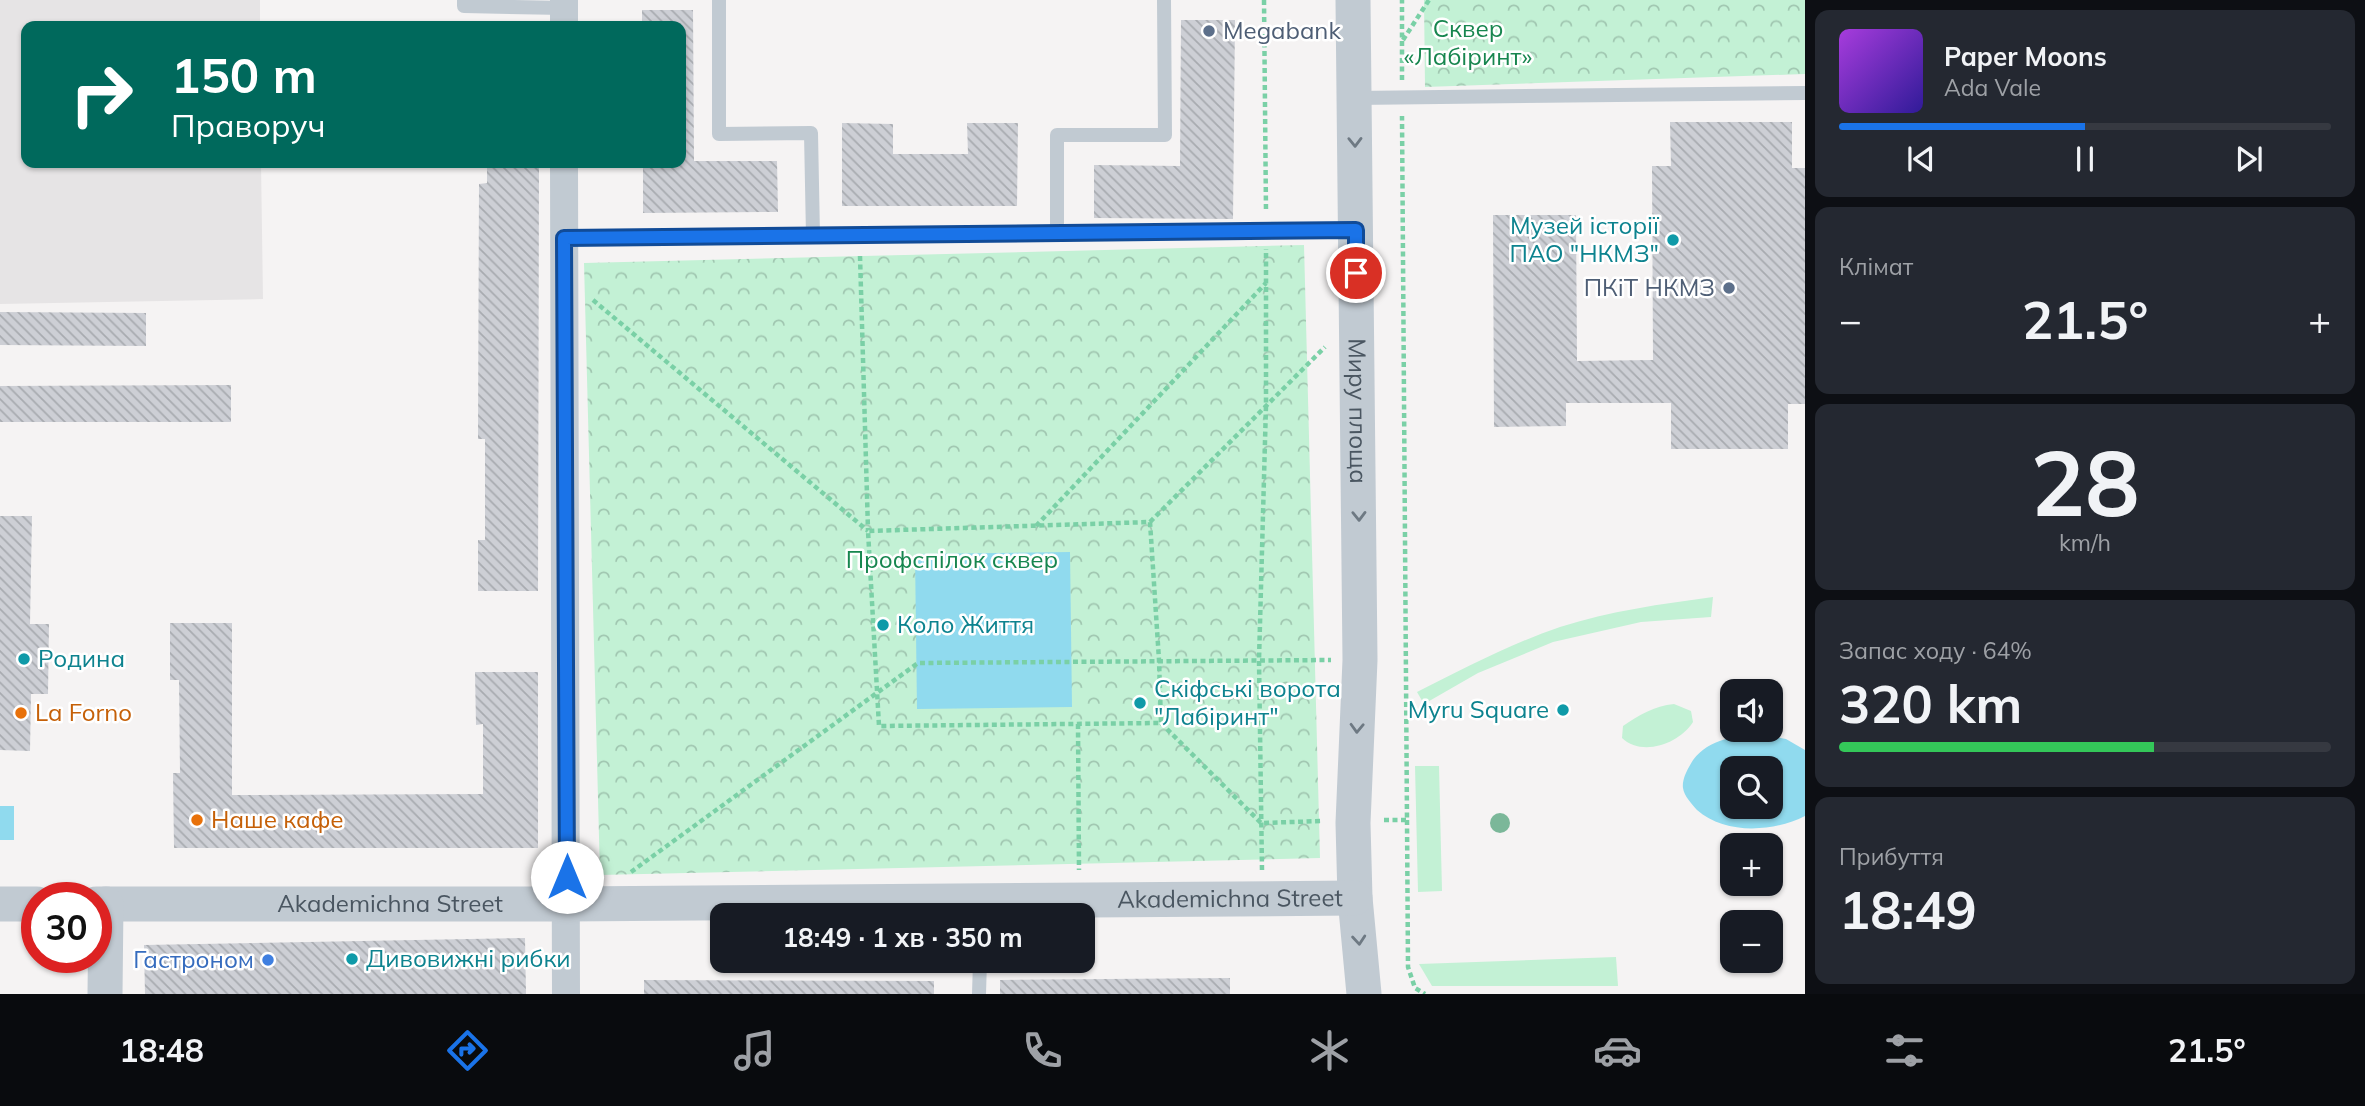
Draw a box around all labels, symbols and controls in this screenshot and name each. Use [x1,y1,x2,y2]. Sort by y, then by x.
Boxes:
park label: Сквер «Лабіринт» [1404,13,1533,71]
place label: Megabank [1223,15,1341,45]
marker: Megabank [1201,23,1217,39]
text: Paper Moons [1944,40,2107,73]
text: 150 m [171,44,317,105]
icon: right [56,49,147,140]
text: Ada Vale [1944,73,2041,102]
text: Праворуч [171,105,326,145]
one-way arrow [1347,137,1363,147]
icon: previous [1902,140,1940,178]
icon: pause [2066,140,2104,178]
icon: next [2230,140,2268,178]
place label: Музей історії ПАО "НКМЗ" [1510,210,1660,268]
marker: Музей історії ПАО "НКМЗ" [1665,232,1681,248]
pin [1326,243,1386,303]
text: Клімат [1839,252,1913,281]
icon: arrive [1337,254,1375,292]
place label: ПКіТ НКМЗ [1584,272,1715,302]
marker: ПКіТ НКМЗ [1721,280,1737,296]
text: 21.5° [2022,287,2148,352]
text: − [1839,296,1862,344]
text: + [2308,296,2331,344]
street label: Миру площа [1343,338,1374,484]
text: 28 [2030,425,2140,539]
one-way arrow [1351,511,1366,522]
text: km/h [2059,528,2111,557]
park label: Профспілок сквер [846,544,1058,574]
place label: Коло Життя [897,609,1034,639]
marker: Коло Життя [875,617,891,633]
text: Запас ходу · 64% [1839,636,2032,665]
place label: Родина [38,643,125,673]
marker: Родина [16,651,32,667]
text: 320 km [1839,671,2022,736]
place label: Скіфські ворота "Лабіринт" [1154,673,1341,731]
map controls [1720,679,1783,973]
button: sound [1720,679,1783,742]
place label: Myru Square [1408,694,1549,724]
marker: Скіфські ворота "Лабіринт" [1132,695,1148,711]
place label: La Forno [35,697,132,727]
marker: Myru Square [1555,702,1571,718]
marker: La Forno [13,705,29,721]
one-way arrow [1350,723,1365,734]
button: search [1720,756,1783,819]
place label: Наше кафе [211,804,344,834]
marker: Наше кафе [189,812,205,828]
button: + [1720,833,1783,896]
position arrow [530,840,604,914]
text: Прибуття [1839,842,1944,871]
text: 18:49 [1839,877,1977,942]
speed limit sign: 30 [21,882,112,973]
street label: Akademichna Street [1117,882,1343,914]
street label: Akademichna Street [277,888,503,918]
button: − [1720,910,1783,973]
text: 18:49 · 1 хв · 350 m [782,921,1023,954]
one-way arrow [1351,935,1366,946]
place label: Дивовижні рибки [366,943,571,973]
place label: Гастроном [133,944,254,974]
marker: Дивовижні рибки [344,951,360,967]
marker: Гастроном [260,952,276,968]
icon: directions [443,1026,492,1075]
icon: music [730,1026,779,1075]
icon: phone [1018,1026,1067,1075]
icon: climate [1305,1026,1354,1075]
icon: car [1593,1026,1642,1075]
icon: filters [1880,1026,1929,1075]
text: 18:48 [119,1030,204,1070]
text: 21.5° [2168,1030,2246,1070]

